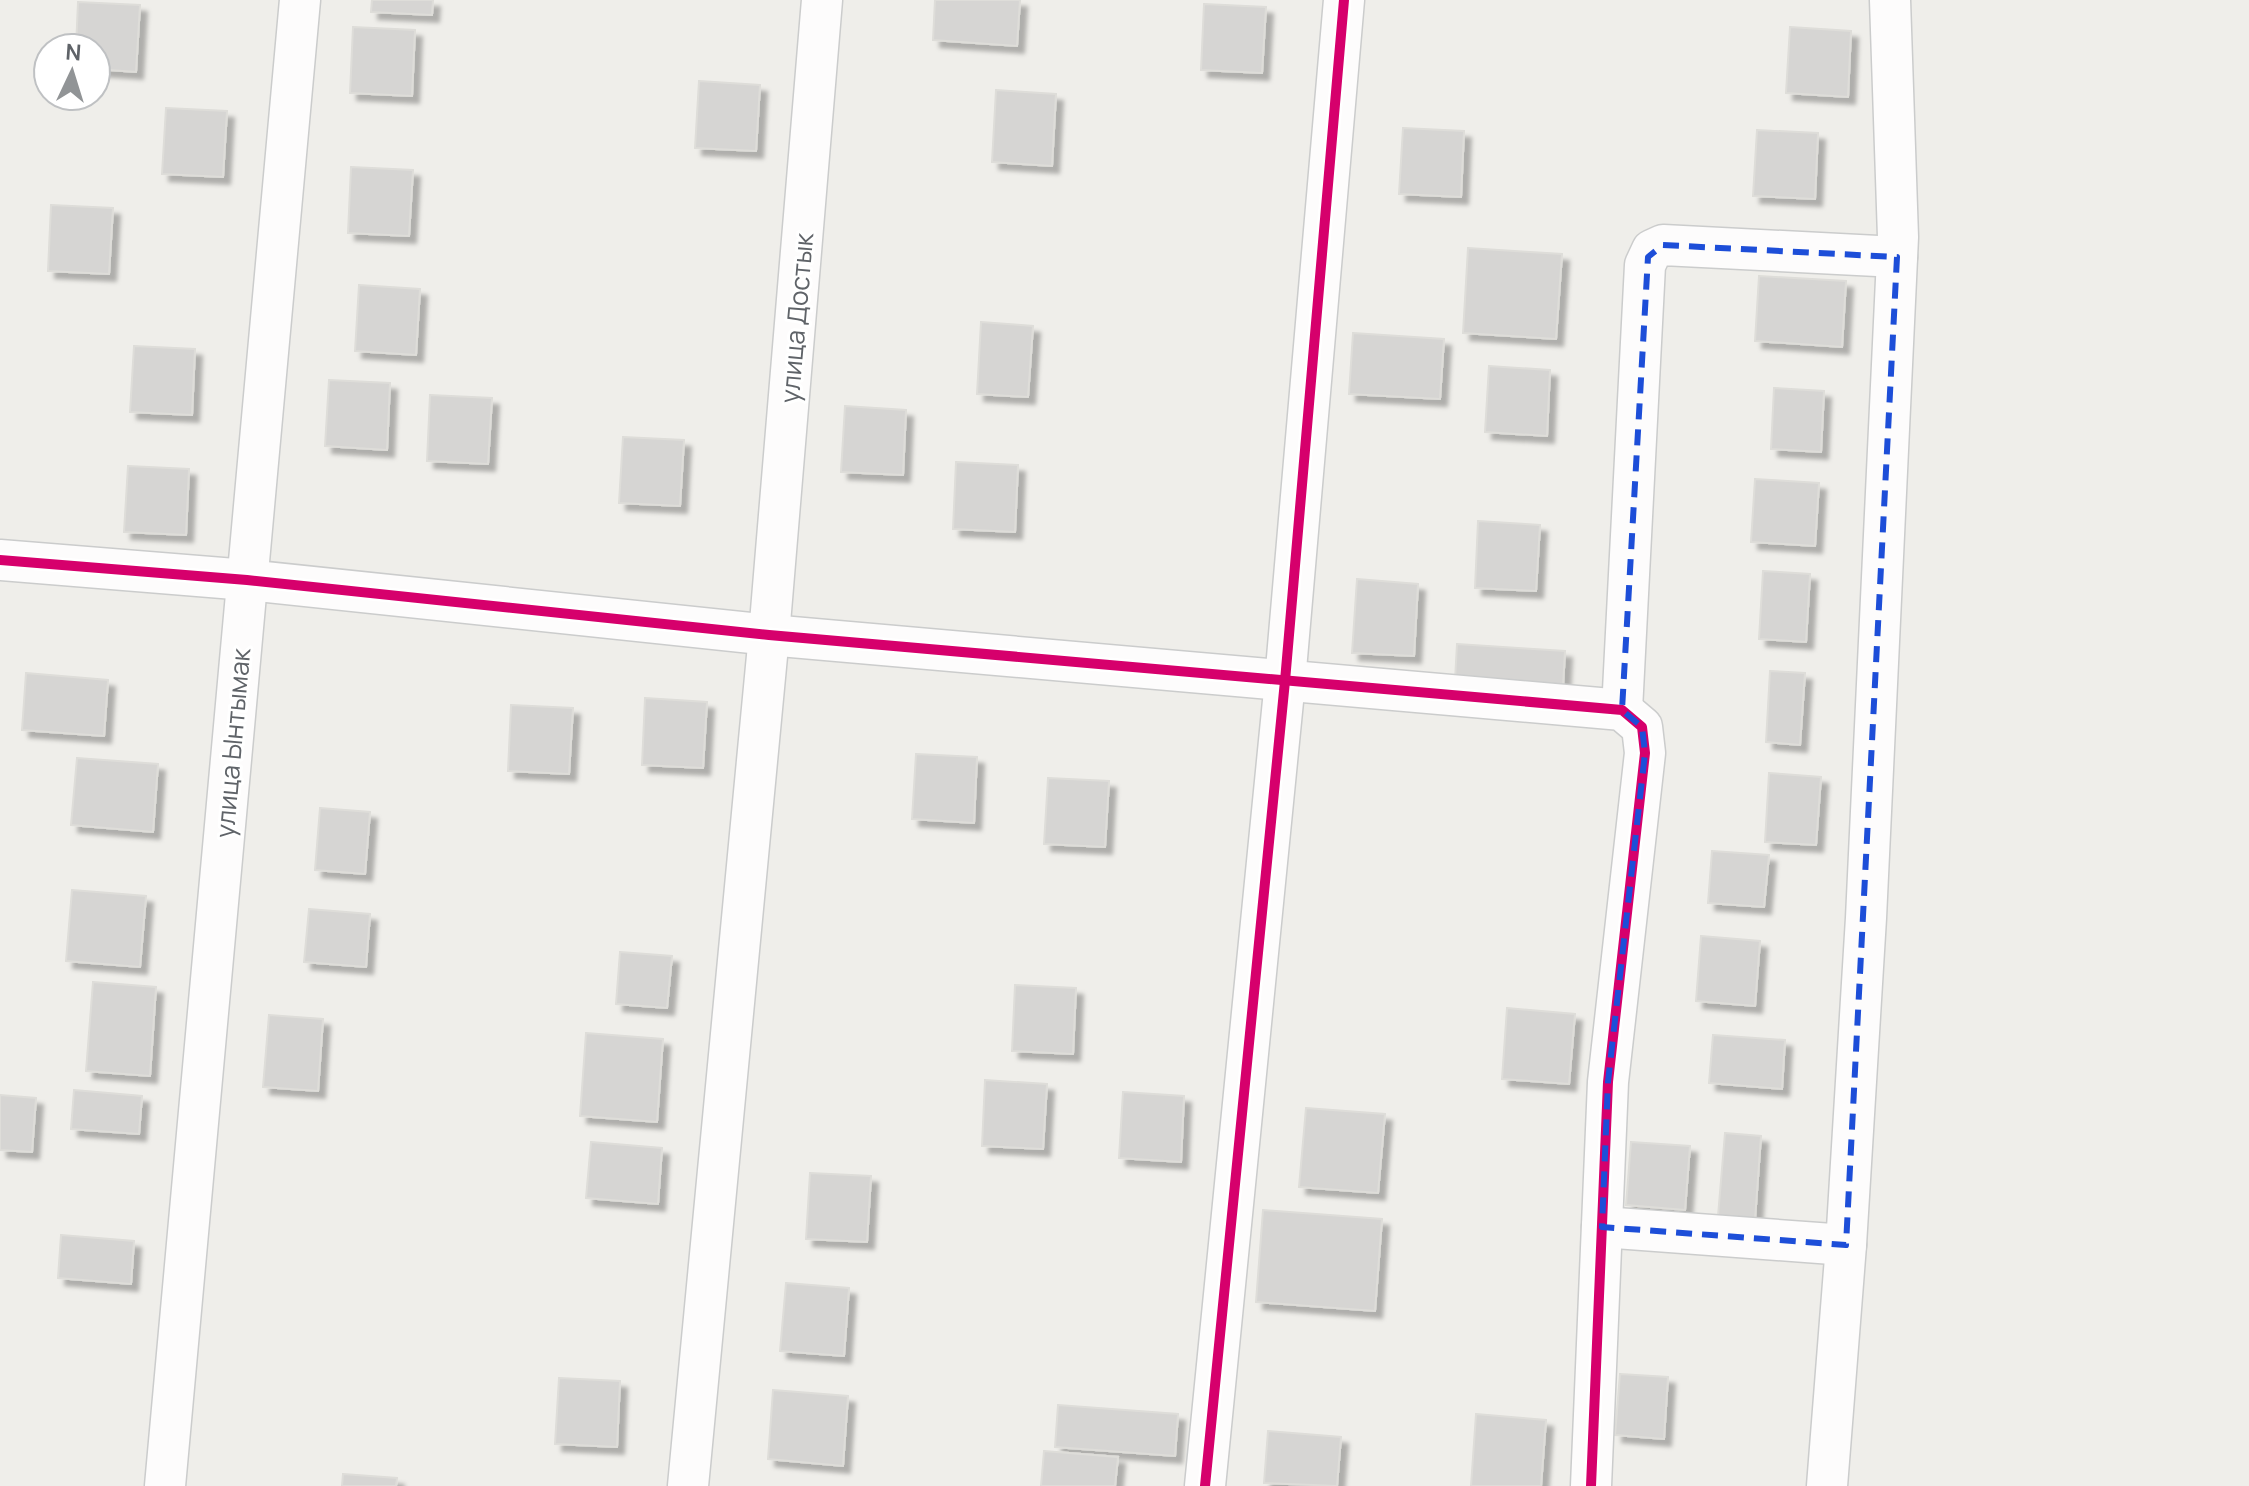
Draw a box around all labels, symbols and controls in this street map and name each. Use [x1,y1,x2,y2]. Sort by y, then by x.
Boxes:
north arrow [32,32,112,112]
text: N [64,37,82,68]
street label: улица Достык [771,230,821,405]
street label: улица Ынтымак [206,645,258,839]

